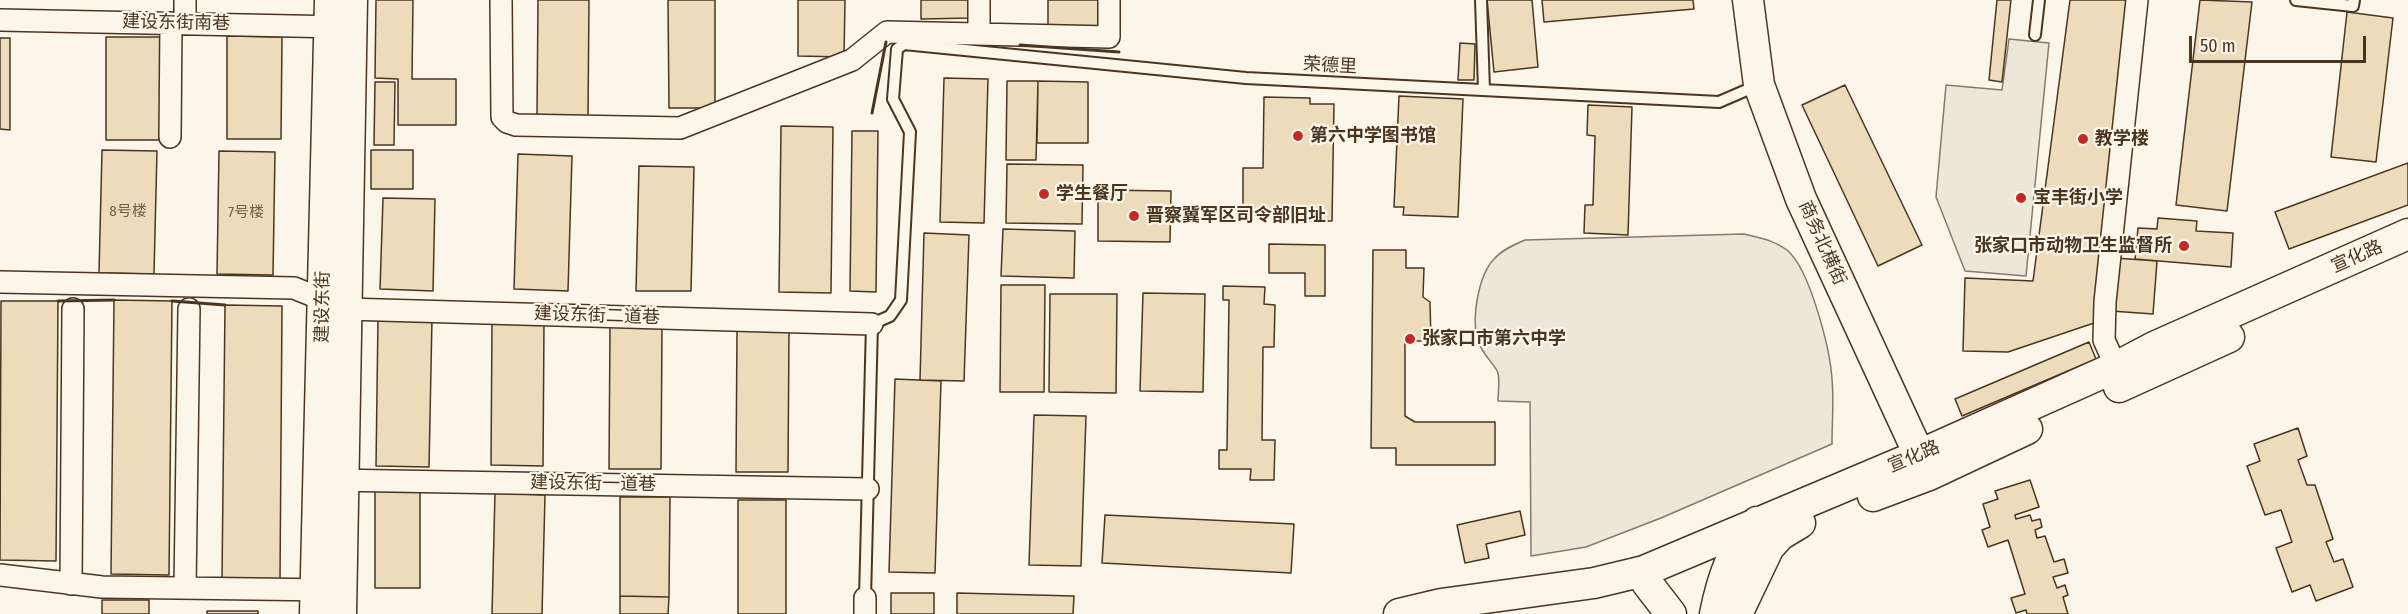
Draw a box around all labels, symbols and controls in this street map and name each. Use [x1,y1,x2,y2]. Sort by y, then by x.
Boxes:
street label: 建设东街南巷 [122,11,230,35]
scale bar [2192,24,2369,62]
text: 50 m [2200,35,2236,57]
street label: 荣德里 [1302,54,1358,78]
place label: 第六中学图书馆 [1310,125,1436,147]
place label: 教学楼 [2095,128,2149,150]
marker: 第六中学图书馆 [1291,129,1305,143]
marker: 教学楼 [2076,132,2090,146]
place label: 学生餐厅 [1056,183,1128,205]
marker: 学生餐厅 [1037,187,1051,201]
place label: 宝丰街小学 [2033,187,2123,209]
marker: 宝丰街小学 [2014,191,2028,205]
street label: 商务北横街 [1794,197,1850,289]
house number: 8号楼 [109,203,147,221]
house number: 7号楼 [228,204,264,222]
place label: 晋察冀军区司令部旧址 [1146,205,1326,227]
marker: 晋察冀军区司令部旧址 [1127,209,1141,223]
place label: 张家口市动物卫生监督所 [1974,235,2172,257]
street label: 宣化路 [2328,236,2386,278]
marker: 张家口市动物卫生监督所 [2177,239,2191,253]
street label: 建设东街 [312,271,334,343]
street label: 建设东街二道巷 [534,303,660,329]
place label: 张家口市第六中学 [1422,328,1566,350]
marker: 张家口市第六中学 [1403,332,1417,346]
street label: 宣化路 [1885,437,1943,477]
street label: 建设东街一道巷 [530,472,656,496]

